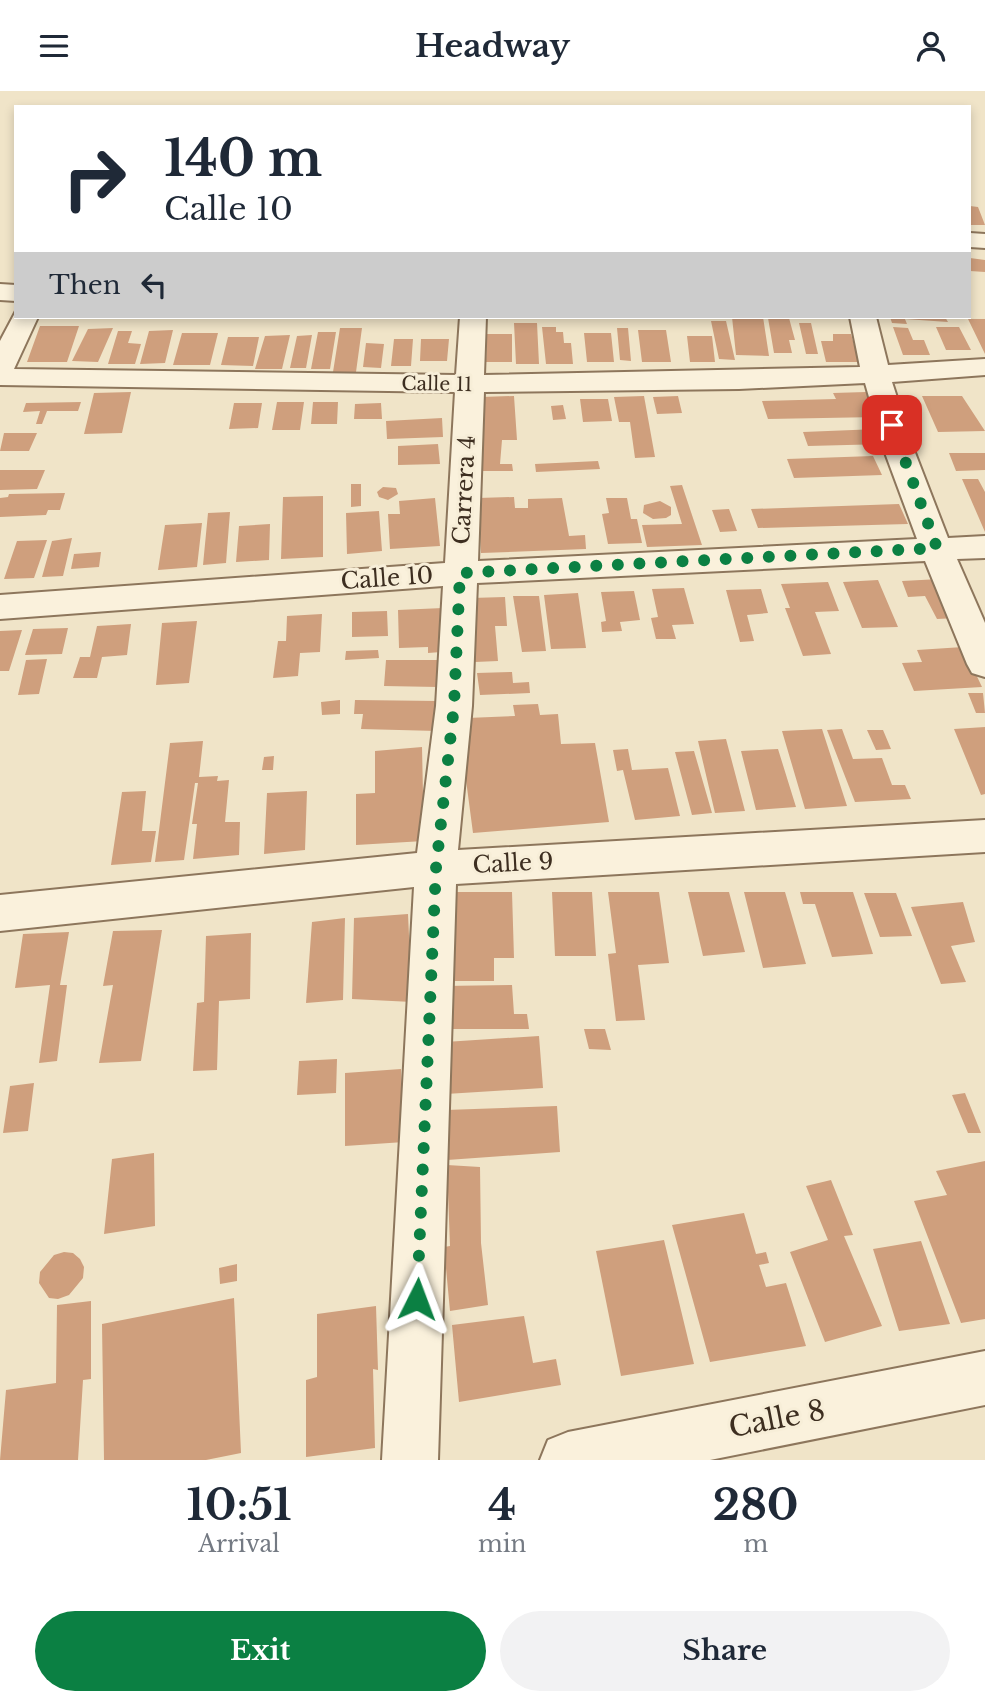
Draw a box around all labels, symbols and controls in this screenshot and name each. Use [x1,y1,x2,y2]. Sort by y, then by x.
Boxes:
text: Headway [415,26,570,66]
icon: menu [35,27,73,65]
icon: person [912,27,950,65]
text: 140 m [164,128,322,189]
icon: right [49,133,140,224]
text: Calle 10 [164,189,293,229]
icon: left [135,266,173,304]
text: Then [49,269,121,301]
street label: Calle 11 [401,372,473,396]
pin [862,395,922,455]
icon: arrive [873,406,911,444]
street label: Carrera 4 [447,435,481,545]
street label: Calle 10 [340,561,434,595]
street label: Calle 9 [472,847,554,879]
position arrow [380,1262,454,1336]
street label: Calle 8 [726,1393,828,1445]
text: 10:51 [186,1479,292,1531]
text: 4 [488,1479,516,1531]
text: 280 [713,1479,799,1531]
text: Arrival [198,1530,280,1558]
text: min [478,1530,526,1558]
text: m [743,1530,768,1558]
button: Exit [35,1611,486,1691]
button: Share [500,1611,950,1691]

